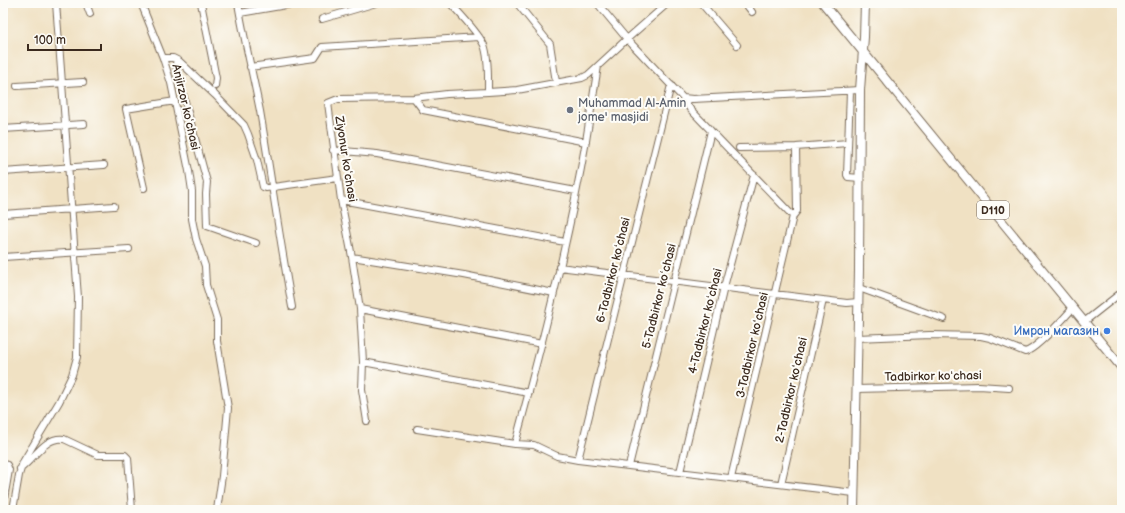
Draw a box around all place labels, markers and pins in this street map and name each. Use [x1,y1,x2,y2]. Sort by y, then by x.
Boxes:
place label: Muhammad Al-Amin jome' masjidi [577,96,687,125]
marker: Muhammad Al-Amin jome' masjidi [565,105,575,115]
place label: Имрон магазин [1013,324,1099,339]
marker: Имрон магазин [1102,326,1112,336]

